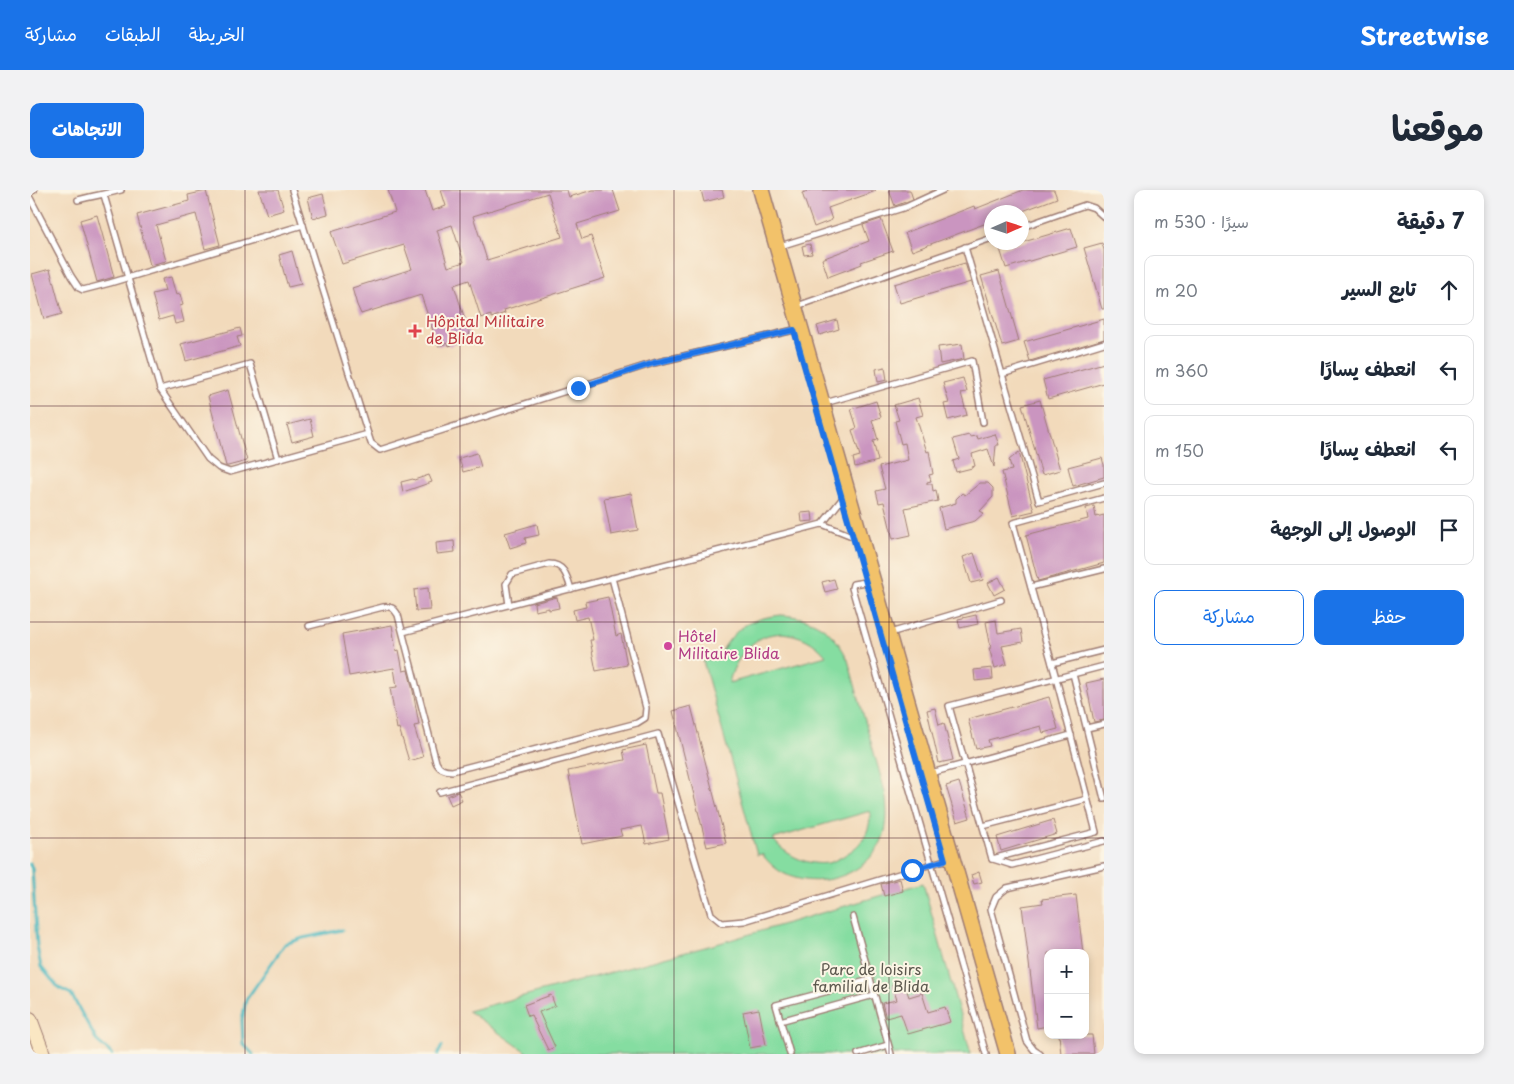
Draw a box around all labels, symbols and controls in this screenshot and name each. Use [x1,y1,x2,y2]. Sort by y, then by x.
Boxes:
text: Streetwise [1360,17,1489,53]
text: مشاركة [25,20,77,47]
text: الطبقات [105,20,161,47]
text: الخريطة [189,20,245,47]
text: موقعنا [1391,100,1484,153]
button: الاتجاهات [30,103,144,158]
text: 7 دقيقة [1397,204,1464,236]
north arrow [984,205,1029,250]
text: سيرًا · 530 m [1154,209,1249,233]
text: تابع السير [1342,274,1416,302]
icon: ahead [1435,276,1463,304]
text: 20 m [1155,278,1198,302]
place label: Hôpital Militaire de Blida [426,309,544,349]
marker: Hôpital Militaire de Blida [408,324,422,338]
text: انعطف يسارًا [1320,354,1416,382]
icon: left [1435,356,1463,384]
text: 360 m [1155,358,1208,382]
route end [567,377,590,400]
text: انعطف يسارًا [1320,434,1416,462]
icon: left [1435,436,1463,464]
text: 150 m [1155,438,1204,462]
text: الوصول إلى الوجهة [1270,514,1416,542]
icon: arrive [1435,516,1463,544]
button: مشاركة [1154,590,1304,645]
button: حفظ [1314,590,1464,645]
place label: Hôtel Militaire Blida [678,624,780,664]
marker: Hôtel Militaire Blida [662,640,674,652]
route start [901,859,924,882]
map controls [1044,949,1089,1039]
button: + [1044,949,1089,994]
park label: Parc de loisirs familial de Blida [813,957,930,997]
button: − [1044,994,1089,1039]

